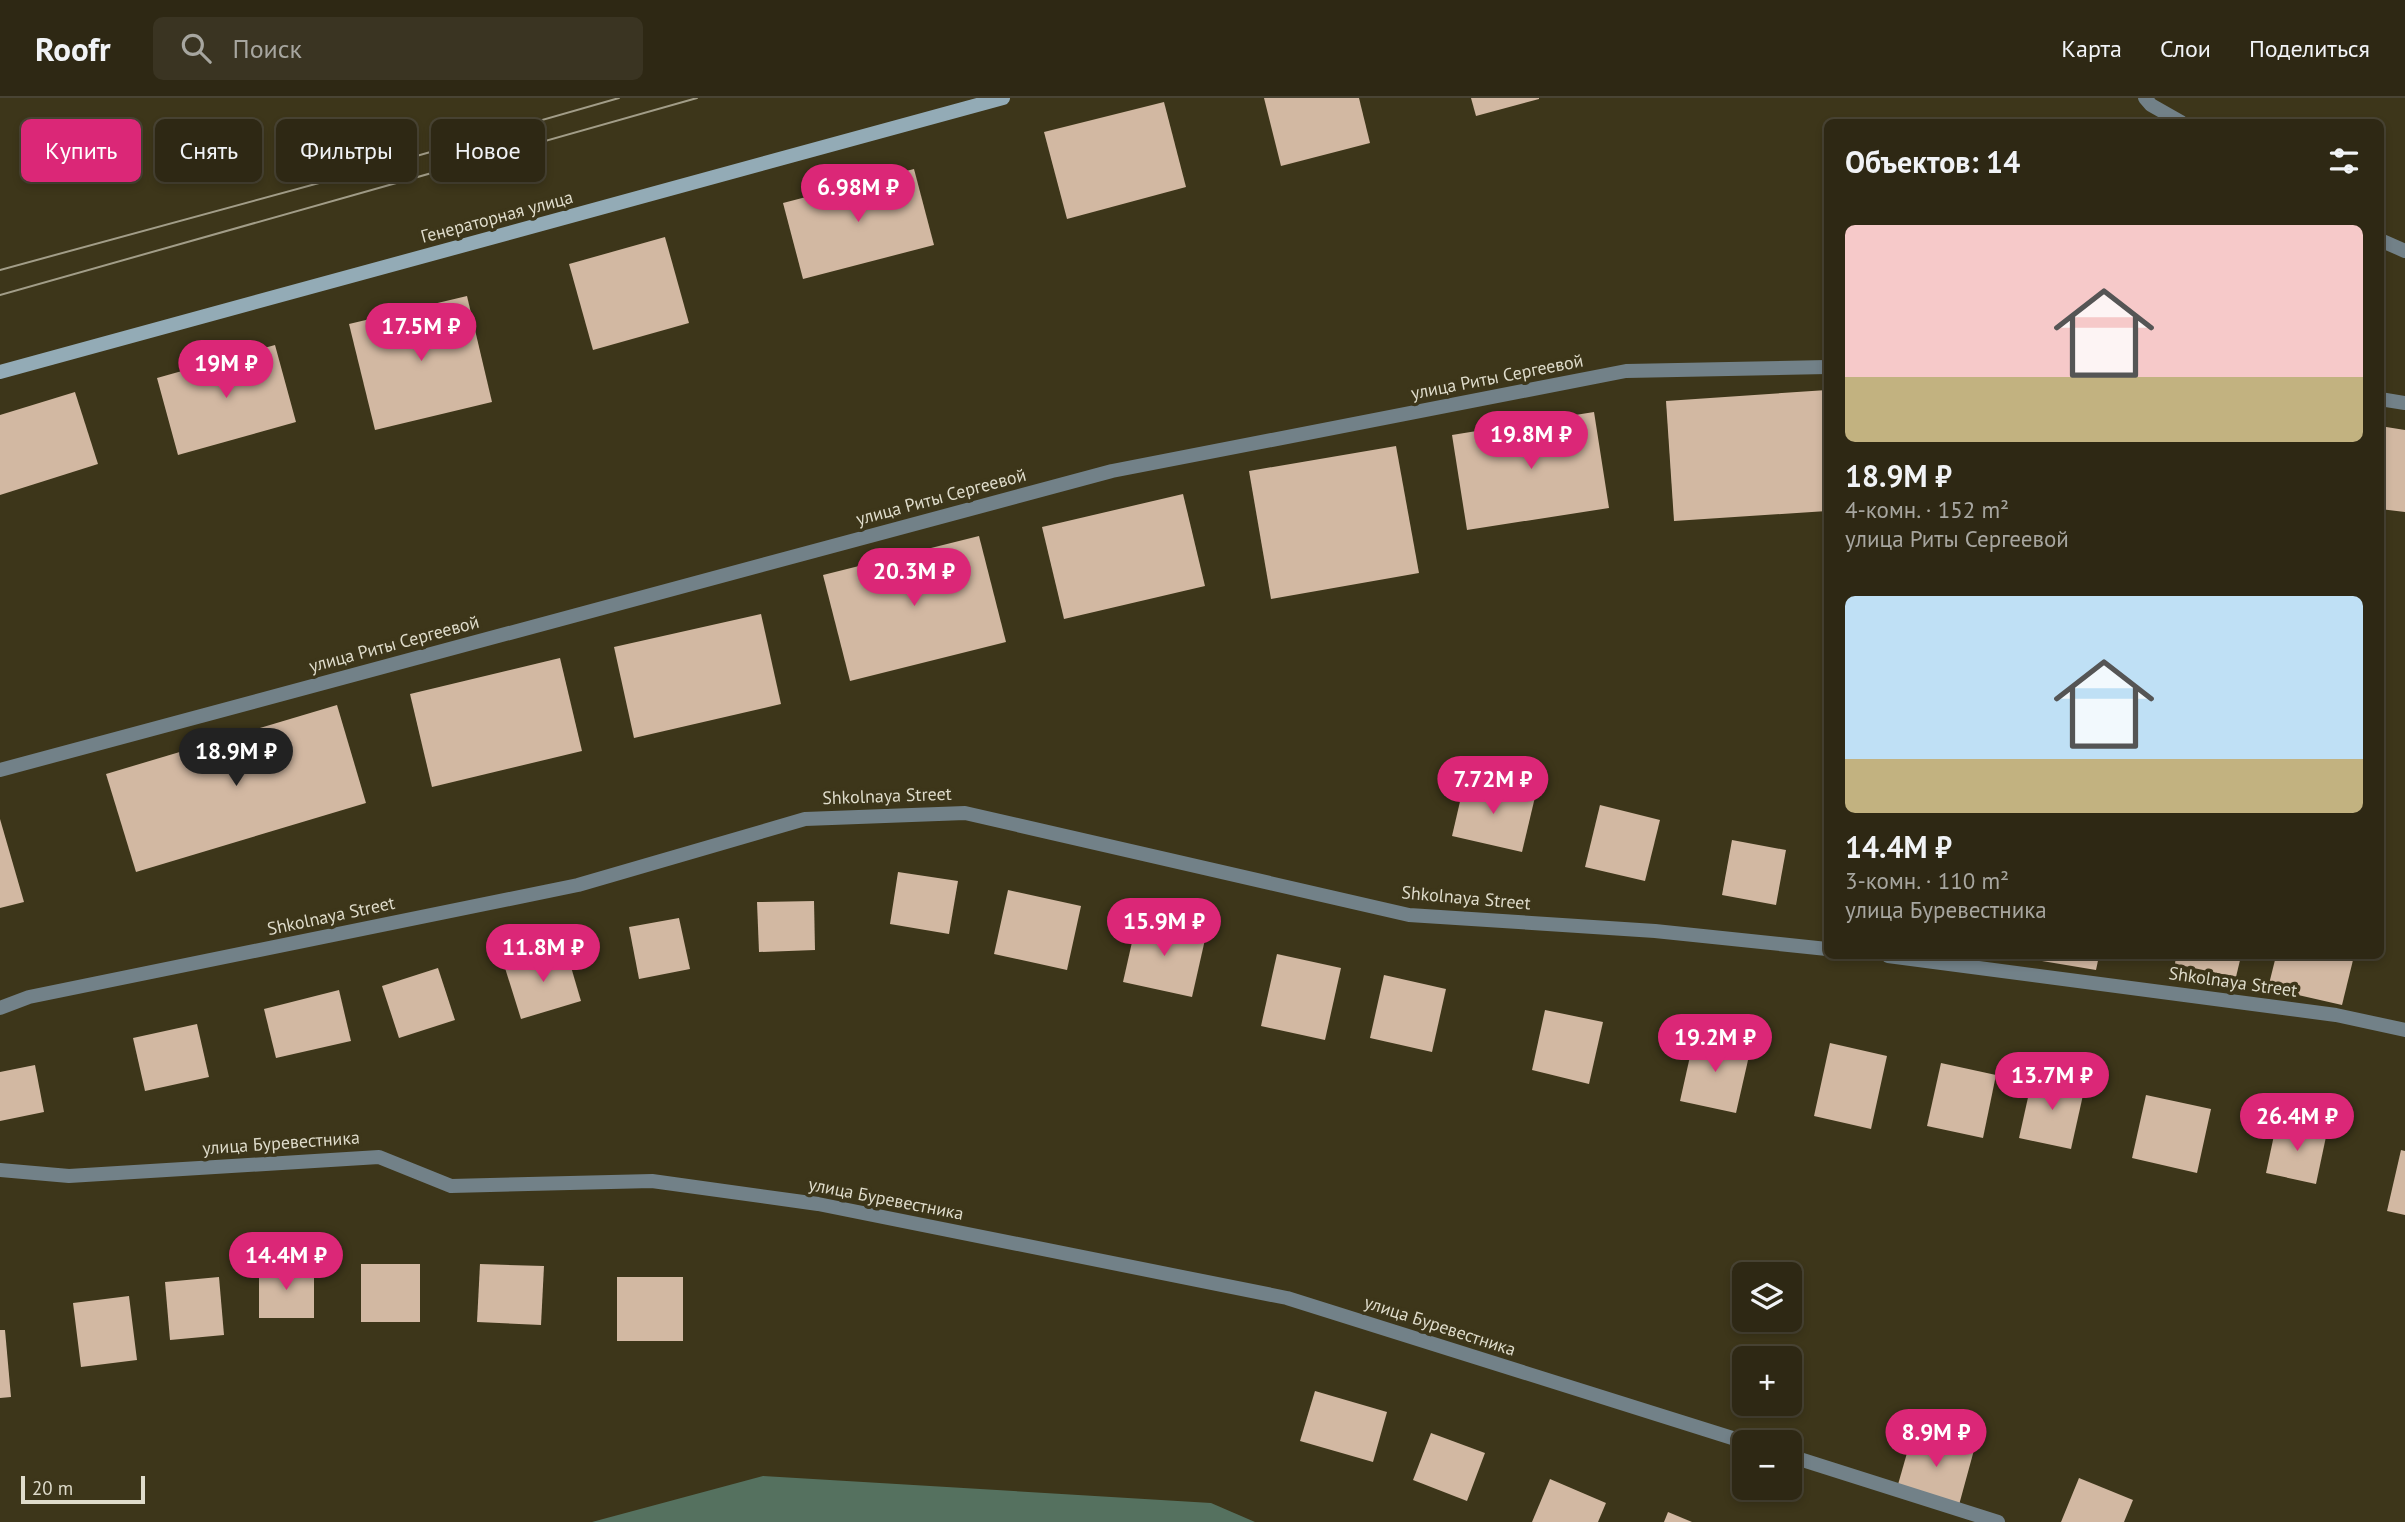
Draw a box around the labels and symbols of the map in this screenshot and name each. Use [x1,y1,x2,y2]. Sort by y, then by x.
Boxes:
pin: 6.98M ₽ [793,164,923,224]
street label: Генераторная улица [418,185,576,248]
pin: 17.5M ₽ [356,303,486,363]
pin: 19M ₽ [177,341,275,400]
street label: улица Риты Сергеевой [1409,349,1585,405]
pin: 19.8M ₽ [1466,412,1596,471]
street label: улица Риты Сергеевой [853,463,1028,530]
pin: 20.3M ₽ [849,548,979,608]
street label: улица Риты Сергеевой [306,610,481,677]
pin: 18.9M ₽ [171,728,301,788]
pin: 7.72M ₽ [1428,756,1558,816]
street label: Shkolnaya Street [822,782,952,809]
street label: Shkolnaya Street [1400,880,1532,915]
street label: Shkolnaya Street [265,891,397,940]
pin: 15.9M ₽ [1099,898,1229,958]
pin: 11.8M ₽ [478,924,608,984]
street label: Shkolnaya Street [2167,961,2299,1002]
pin: 19.2M ₽ [1650,1014,1780,1074]
pin: 13.7M ₽ [1987,1052,2117,1112]
pin: 26.4M ₽ [2232,1094,2362,1153]
street label: улица Буревестника [201,1126,360,1159]
street label: улица Буревестника [806,1172,966,1225]
pin: 14.4M ₽ [221,1232,351,1292]
street label: улица Буревестника [1362,1290,1519,1361]
pin: 8.9M ₽ [1879,1410,1993,1469]
scale bar [21,1473,145,1505]

